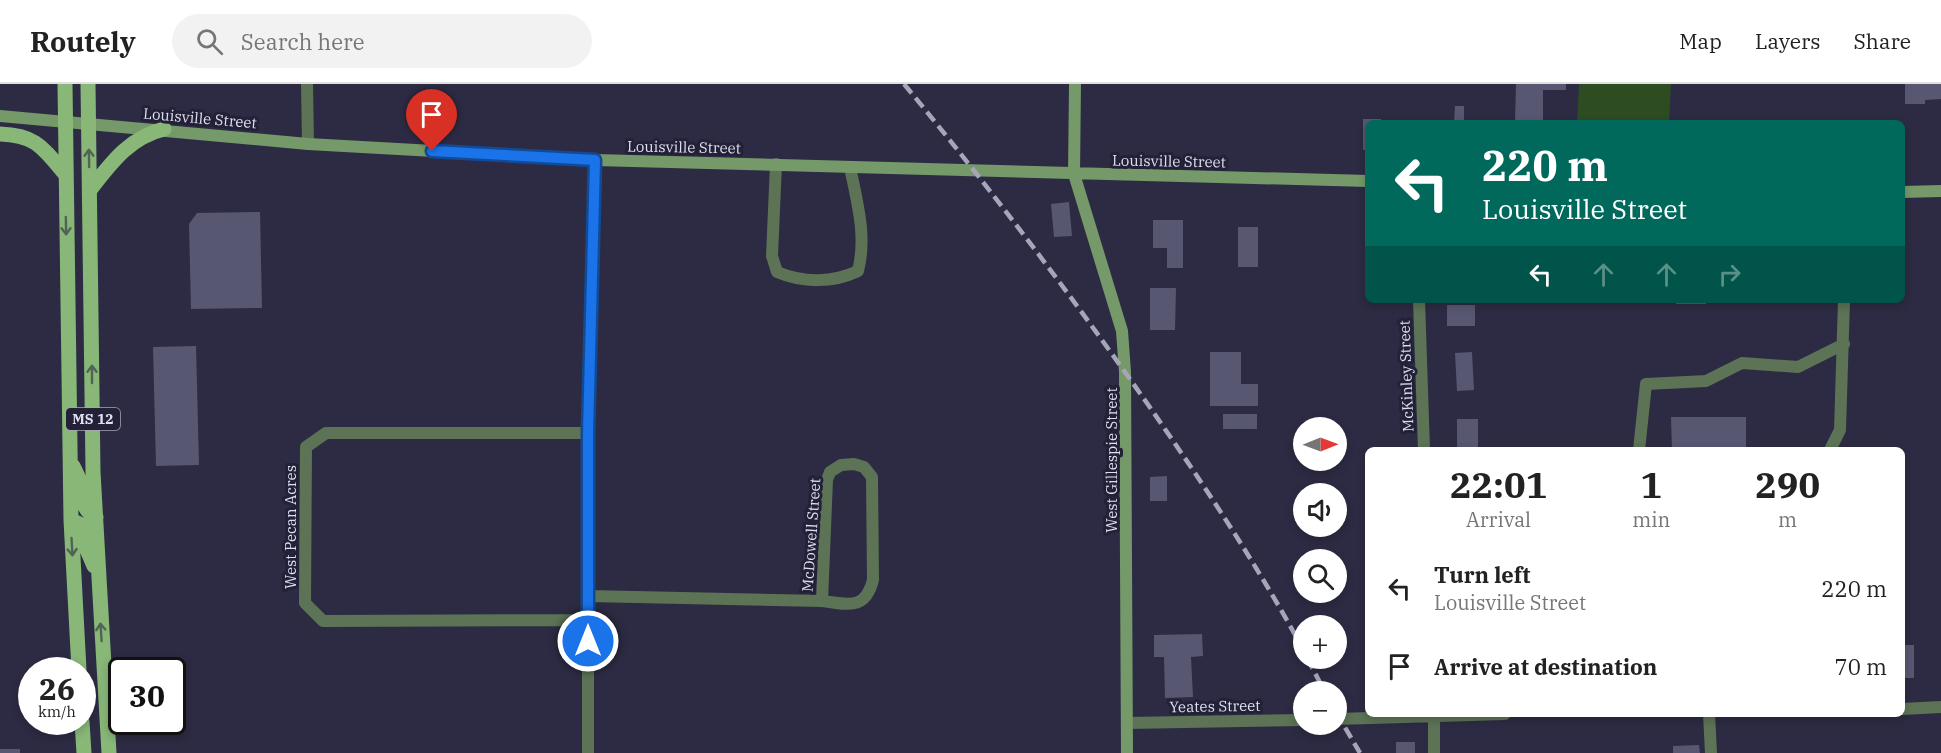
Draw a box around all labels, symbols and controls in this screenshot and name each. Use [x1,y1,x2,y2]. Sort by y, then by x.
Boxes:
search box [172,14,592,68]
text: Routely [30,23,136,60]
icon: search [193,25,226,58]
text: Search here [241,27,365,56]
text: Map [1679,27,1722,55]
text: Layers [1755,27,1821,55]
text: Share [1854,27,1911,55]
pin [406,89,457,151]
icon: arrive [415,98,448,131]
street label: Louisville Street [142,104,258,132]
street label: Louisville Street [627,137,741,157]
text: 220 m [1482,138,1608,193]
icon: left [1383,144,1461,222]
one-way arrow [84,148,95,168]
street label: Louisville Street [1112,151,1226,171]
text: Louisville Street [1482,191,1687,226]
one-way arrow [60,216,71,236]
icon: left [1524,258,1557,291]
icon: ahead [1587,258,1620,291]
icon: ahead [1650,258,1683,291]
icon: right [1713,258,1746,291]
street label: McKinley Street [1395,320,1417,432]
one-way arrow [86,364,98,384]
street label: West Gillespie Street [1102,387,1121,533]
road number: MS 12 [66,408,120,430]
north arrow [1293,417,1347,471]
map controls [1293,417,1347,735]
text: 22:01 [1450,461,1547,508]
text: 1 [1640,461,1662,508]
text: 290 [1755,461,1820,508]
street label: West Pecan Acres [281,465,300,589]
street label: McDowell Street [798,477,824,593]
button: sound [1293,483,1347,537]
text: Arrival [1466,506,1531,533]
text: min [1632,506,1670,533]
text: m [1778,506,1797,533]
one-way arrow [67,537,78,557]
button: search [1293,549,1347,603]
text: Turn left [1434,560,1530,589]
icon: left [1383,572,1416,605]
text: 220 m [1821,574,1887,603]
text: Louisville Street [1434,589,1586,616]
position arrow [556,609,620,673]
button: + [1293,615,1347,669]
one-way arrow [95,622,106,642]
icon: arrive [1383,650,1416,683]
text: Arrive at destination [1434,652,1657,681]
text: 70 m [1835,652,1887,681]
speed limit sign: 30 [108,657,186,735]
text: 26 [39,669,75,708]
button: − [1293,681,1347,735]
street label: Yeates Street [1169,696,1261,716]
text: km/h [38,702,76,721]

